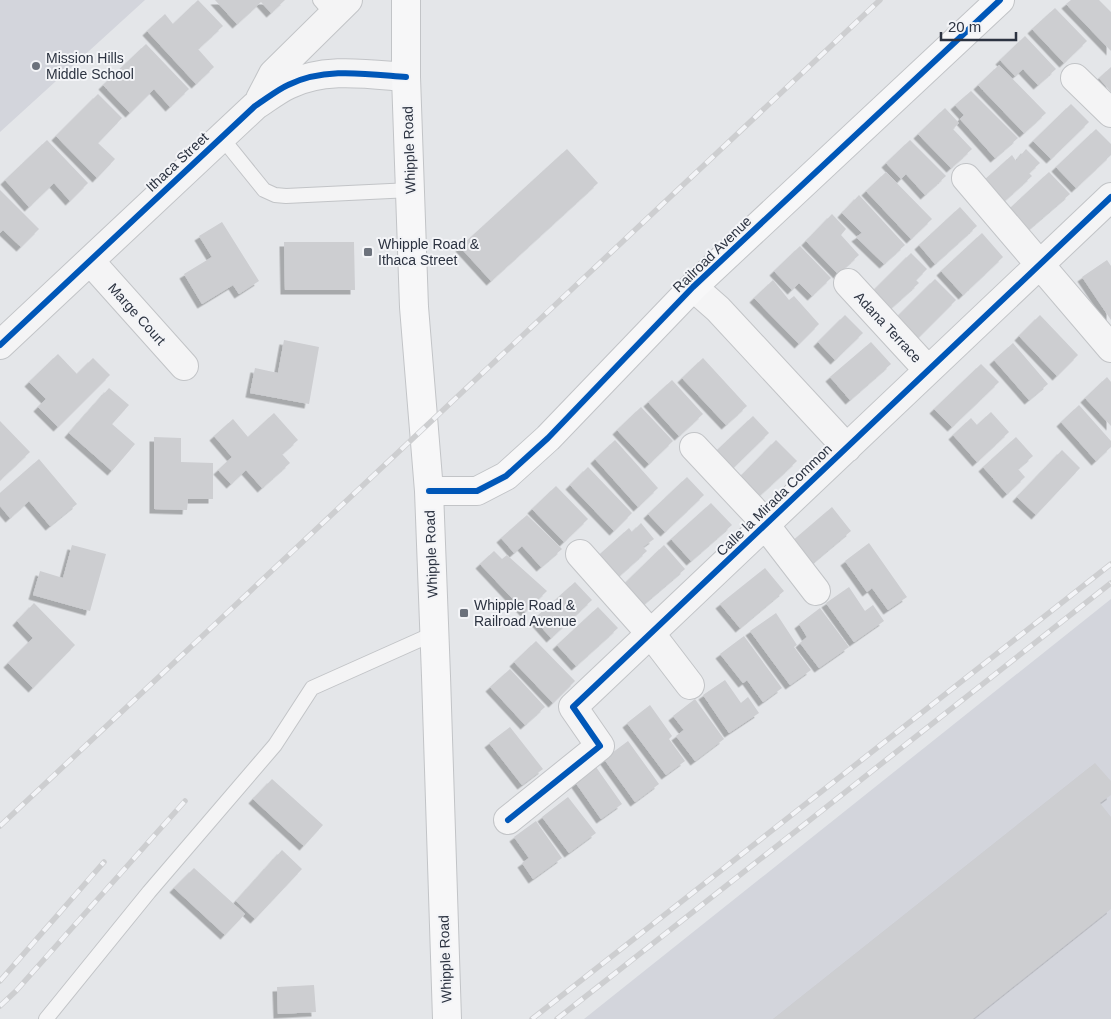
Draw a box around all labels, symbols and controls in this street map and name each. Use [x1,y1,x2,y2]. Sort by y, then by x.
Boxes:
scale bar [941,10,1016,42]
text: 20 m [948,18,981,35]
place label: Mission Hills Middle School [46,50,134,82]
marker: Mission Hills Middle School [30,60,42,72]
street label: Whipple Road [399,106,419,194]
street label: Ithaca Street [143,129,212,195]
street label: Railroad Avenue [670,213,755,295]
place label: Whipple Road & Ithaca Street [378,236,480,268]
marker: Whipple Road & Ithaca Street [362,246,374,258]
street label: Marge Court [105,280,169,348]
street label: Adana Terrace [851,288,925,366]
street label: Calle la Mirada Common [713,441,835,559]
street label: Whipple Road [421,510,441,598]
place label: Whipple Road & Railroad Avenue [474,597,577,629]
marker: Whipple Road & Railroad Avenue [458,607,470,619]
street label: Whipple Road [435,915,455,1003]

